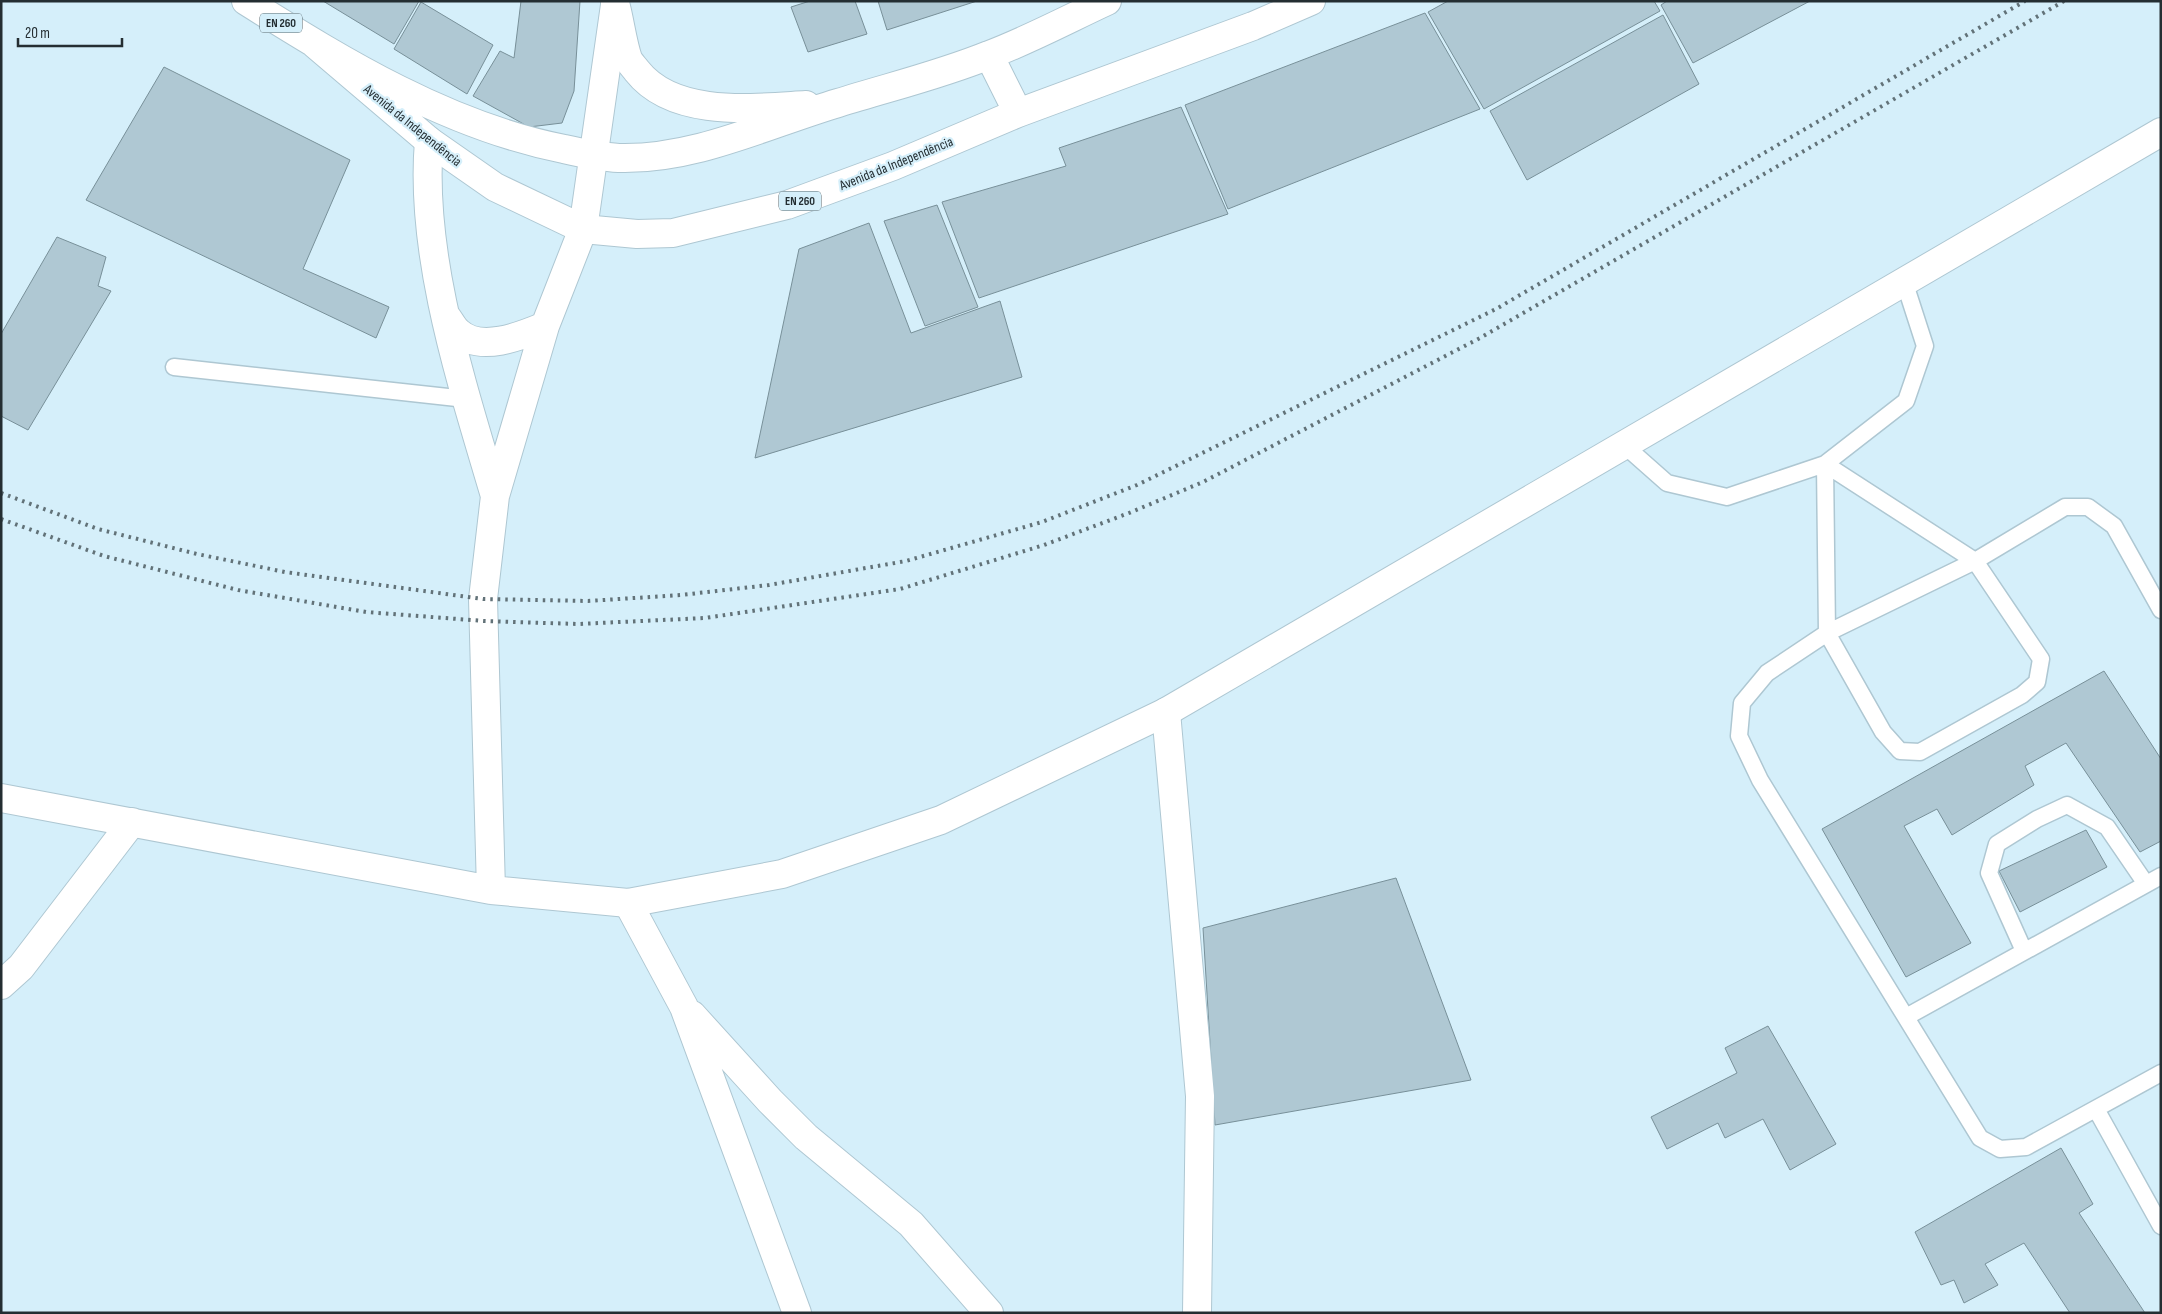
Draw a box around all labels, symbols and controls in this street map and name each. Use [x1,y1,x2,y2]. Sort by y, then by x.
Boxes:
road number: EN 260 [260,13,302,32]
scale bar [18,15,121,47]
text: 20 m [25,24,50,43]
street label: Avenida da Independência [360,80,465,170]
street label: Avenida da Independência [836,133,955,194]
road number: EN 260 [779,192,821,210]

